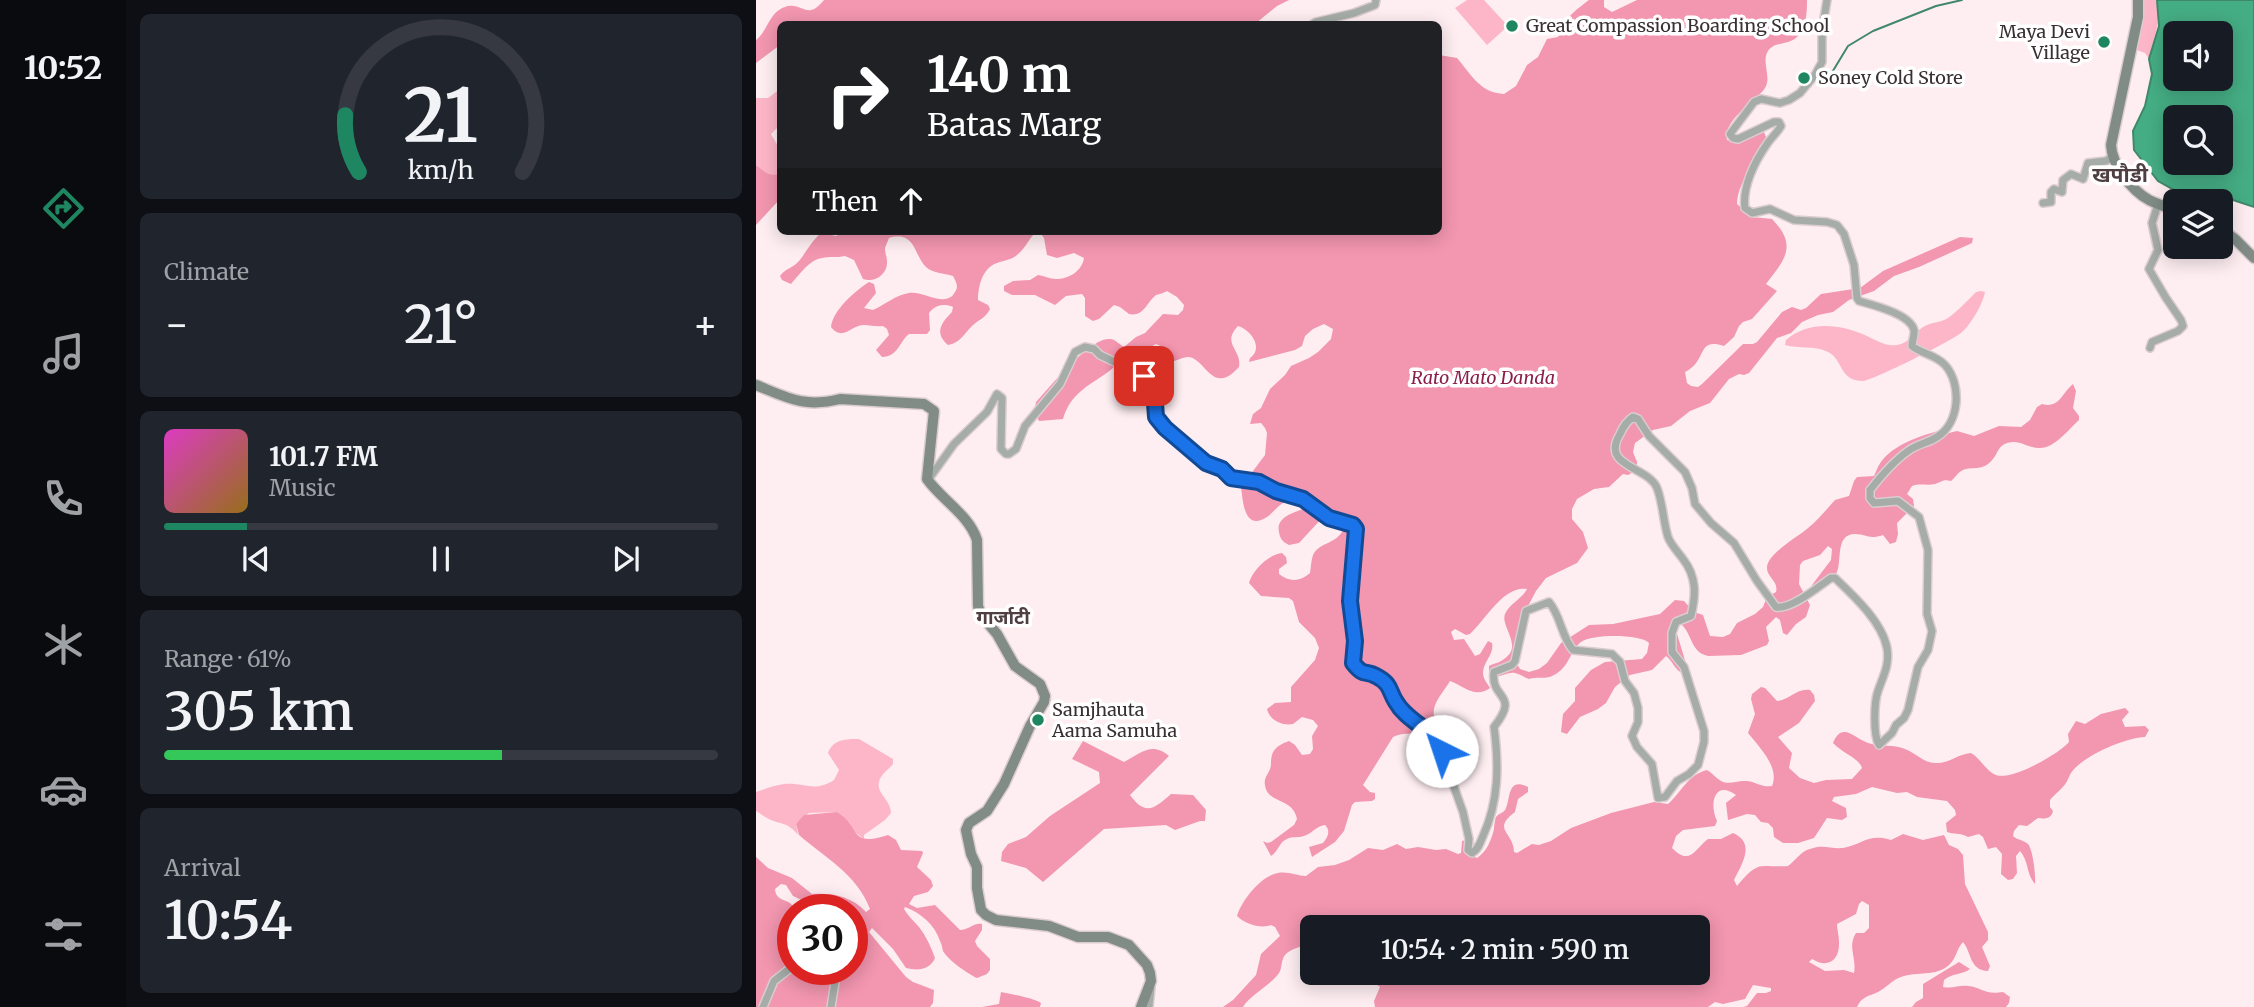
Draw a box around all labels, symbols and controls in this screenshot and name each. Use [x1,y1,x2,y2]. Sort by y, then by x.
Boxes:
place label: Great Compassion Boarding School [1526,14,1830,37]
marker: Great Compassion Boarding School [1504,18,1520,34]
place label: Maya Devi Village [1999,20,2090,64]
map controls [2163,21,2233,259]
button: sound [2163,21,2233,91]
marker: Maya Devi Village [2096,34,2112,50]
text: 140 m [927,44,1071,105]
text: 10:52 [24,48,102,88]
icon: right [812,49,903,140]
place label: Soney Cold Store [1818,66,1963,89]
marker: Soney Cold Store [1796,70,1812,86]
text: 21 [404,71,478,163]
text: Batas Marg [927,105,1101,145]
button: search [2163,105,2233,175]
text: km/h [408,154,474,186]
district label: खपौडी [2092,161,2149,188]
icon: ahead [892,182,930,220]
icon: directions [39,184,88,233]
text: Then [812,185,878,218]
button: layers [2163,189,2233,259]
text: Climate [164,257,249,286]
text: 21° [404,292,478,357]
text: − [164,301,189,348]
text: + [693,301,718,348]
icon: music [39,329,88,378]
pin [1114,346,1174,406]
icon: arrive [1125,357,1163,395]
park label: Rato Mato Danda [1411,366,1555,389]
text: 101.7 FM [269,440,378,473]
text: Music [269,473,336,502]
icon: phone [39,474,88,523]
icon: previous [237,540,275,578]
icon: pause [422,540,460,578]
icon: next [607,540,645,578]
district label: गार्जाटी [976,605,1030,629]
icon: climate [39,620,88,669]
text: Range · 61% [164,644,292,673]
text: 305 km [164,679,354,744]
place label: Samjhauta Aama Samuha [1051,698,1177,742]
marker: Samjhauta Aama Samuha [1030,712,1046,728]
position arrow [1405,714,1479,788]
icon: car [39,765,88,814]
text: Arrival [164,853,241,882]
text: 10:54 [164,888,292,953]
speed limit sign: 30 [777,894,868,985]
icon: filters [39,910,88,959]
text: 10:54 · 2 min · 590 m [1381,933,1629,966]

